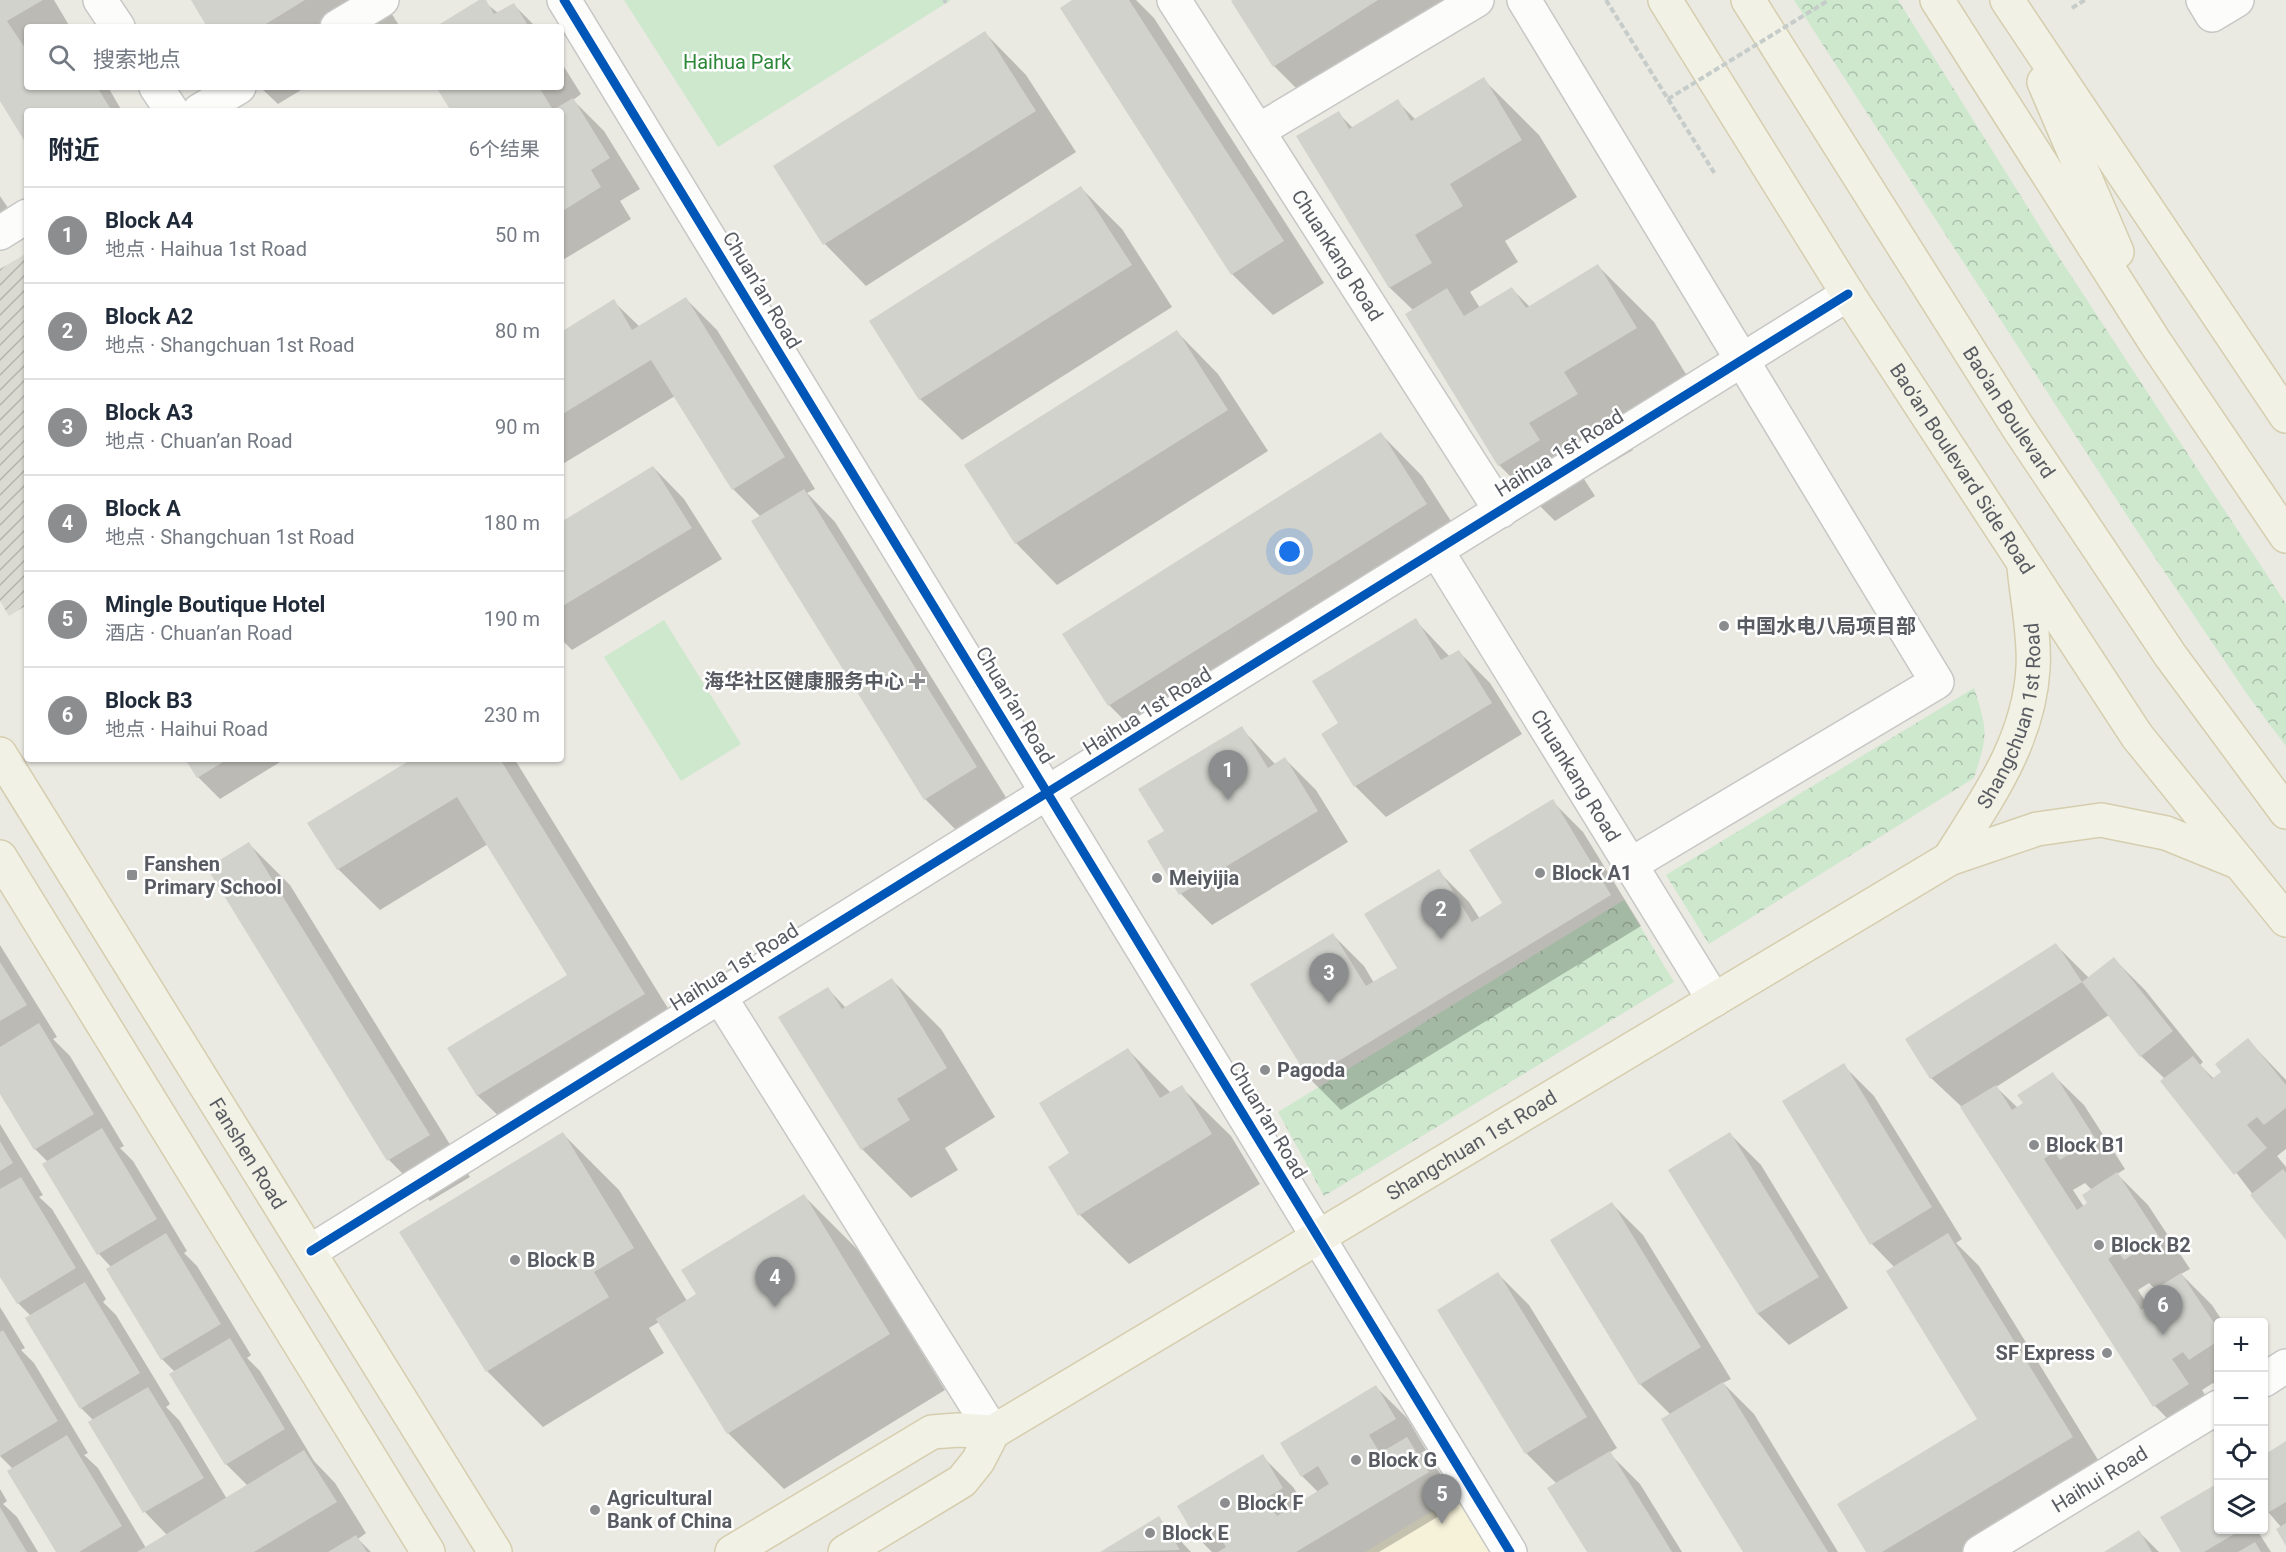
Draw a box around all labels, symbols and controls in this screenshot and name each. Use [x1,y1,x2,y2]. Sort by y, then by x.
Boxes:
search box [24,24,564,90]
icon: search [45,41,78,74]
text: 搜索地点 [93,47,181,72]
park label: Haihua Park [683,50,792,74]
text: 附近 [48,135,100,165]
text: 6个结果 [469,137,540,161]
street label: Chuankang Road [1286,185,1388,325]
text: Block A4 [105,208,193,233]
text: 1 [62,223,73,247]
text: 50 m [495,223,540,247]
street label: Chuan’an Road [718,227,806,353]
text: 地点 · Haihua 1st Road [105,237,307,261]
text: Block A2 [105,304,193,329]
text: 2 [62,319,73,343]
text: 80 m [495,319,540,343]
text: 地点 · Shangchuan 1st Road [105,333,355,357]
street label: Bao'an Boulevard [1958,342,2060,483]
street label: Bao'an Boulevard Side Road [1885,359,2040,578]
text: Block A3 [105,400,193,425]
street label: Haihua 1st Road [1490,404,1628,502]
text: 3 [62,415,73,439]
text: 90 m [495,415,540,439]
text: 地点 · Chuan’an Road [105,429,293,453]
text: Block A [105,496,181,521]
text: 4 [62,511,73,535]
text: 180 m [484,511,540,535]
text: 地点 · Shangchuan 1st Road [105,525,355,549]
your location [1275,537,1304,566]
text: Mingle Boutique Hotel [105,592,325,617]
text: 5 [62,607,73,631]
text: 190 m [484,607,540,631]
place label: 中国水电八局项目部 [1736,614,1916,638]
marker: 中国水电八局项目部 [1717,619,1731,633]
text: 酒店 · Chuan’an Road [105,621,293,645]
street label: Shangchuan 1st Road [1972,622,2045,813]
street label: Chuan’an Road [971,642,1059,768]
street label: Haihua 1st Road [1078,662,1216,760]
place label: 海华社区健康服务中心 [704,669,904,693]
marker: 海华社区健康服务中心 [908,672,926,690]
text: Block B3 [105,688,193,713]
text: 6 [62,703,73,727]
text: 230 m [484,703,540,727]
street label: Chuankang Road [1526,705,1626,846]
text: 地点 · Haihui Road [105,717,268,741]
pin: 1 [1208,750,1248,800]
place label: Fanshen Primary School [144,852,282,899]
place label: Block A1 [1552,861,1632,885]
place label: Meiyijia [1169,866,1239,890]
marker: Block A1 [1533,866,1547,880]
marker: Fanshen Primary School [125,868,139,882]
marker: Meiyijia [1150,871,1164,885]
pin: 2 [1422,890,1460,939]
street label: Haihua 1st Road [665,918,803,1016]
pin: 3 [1310,954,1348,1003]
street label: Chuan’an Road [1224,1057,1312,1183]
place label: Pagoda [1277,1058,1345,1082]
marker: Pagoda [1258,1063,1272,1077]
street label: Shangchuan 1st Road [1382,1085,1561,1205]
street label: Fanshen Road [204,1093,291,1213]
place label: Block B1 [2046,1133,2126,1157]
marker: Block B1 [2027,1138,2041,1152]
place label: Block B2 [2111,1233,2191,1257]
marker: Block B2 [2092,1238,2106,1252]
place label: Block B [527,1248,595,1272]
marker: Block B [508,1253,522,1267]
pin: 4 [756,1258,794,1307]
pin: 6 [2144,1286,2182,1335]
map controls [2214,1318,2268,1534]
button: + [2214,1318,2268,1372]
place label: SF Express [1996,1341,2095,1365]
marker: SF Express [2100,1346,2114,1360]
button: − [2214,1372,2268,1426]
button: locate [2214,1426,2268,1480]
street label: Haihui Road [2047,1441,2152,1517]
place label: Block G [1368,1448,1437,1472]
marker: Block G [1349,1453,1363,1467]
pin: 5 [1422,1474,1462,1524]
button: layers [2214,1480,2268,1534]
place label: Agricultural Bank of China [607,1486,733,1533]
place label: Block F [1237,1491,1303,1515]
marker: Block F [1218,1496,1232,1510]
marker: Agricultural Bank of China [588,1503,602,1517]
place label: Block E [1162,1521,1229,1545]
marker: Block E [1143,1526,1157,1540]

